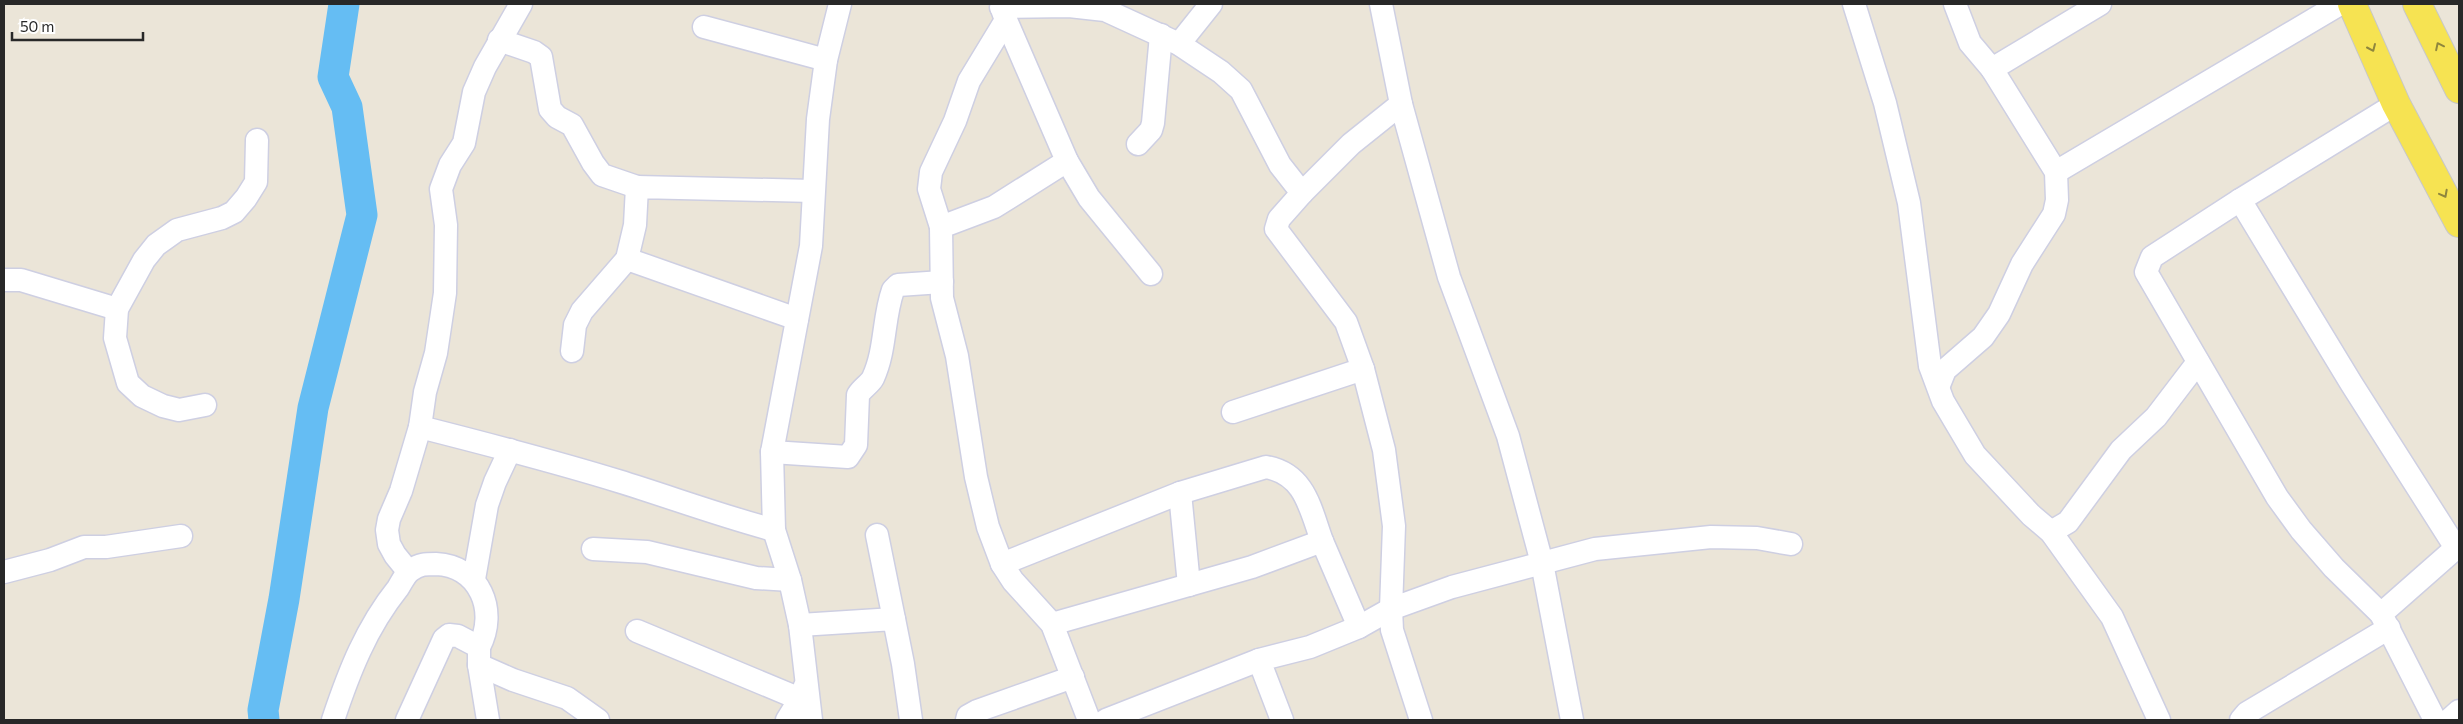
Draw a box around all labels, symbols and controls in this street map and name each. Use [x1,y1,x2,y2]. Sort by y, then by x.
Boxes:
scale bar [12,10,144,42]
text: 50 m [20,17,54,35]
one-way arrow [2434,42,2445,51]
one-way arrow [2365,43,2376,52]
one-way arrow [2438,189,2448,198]

